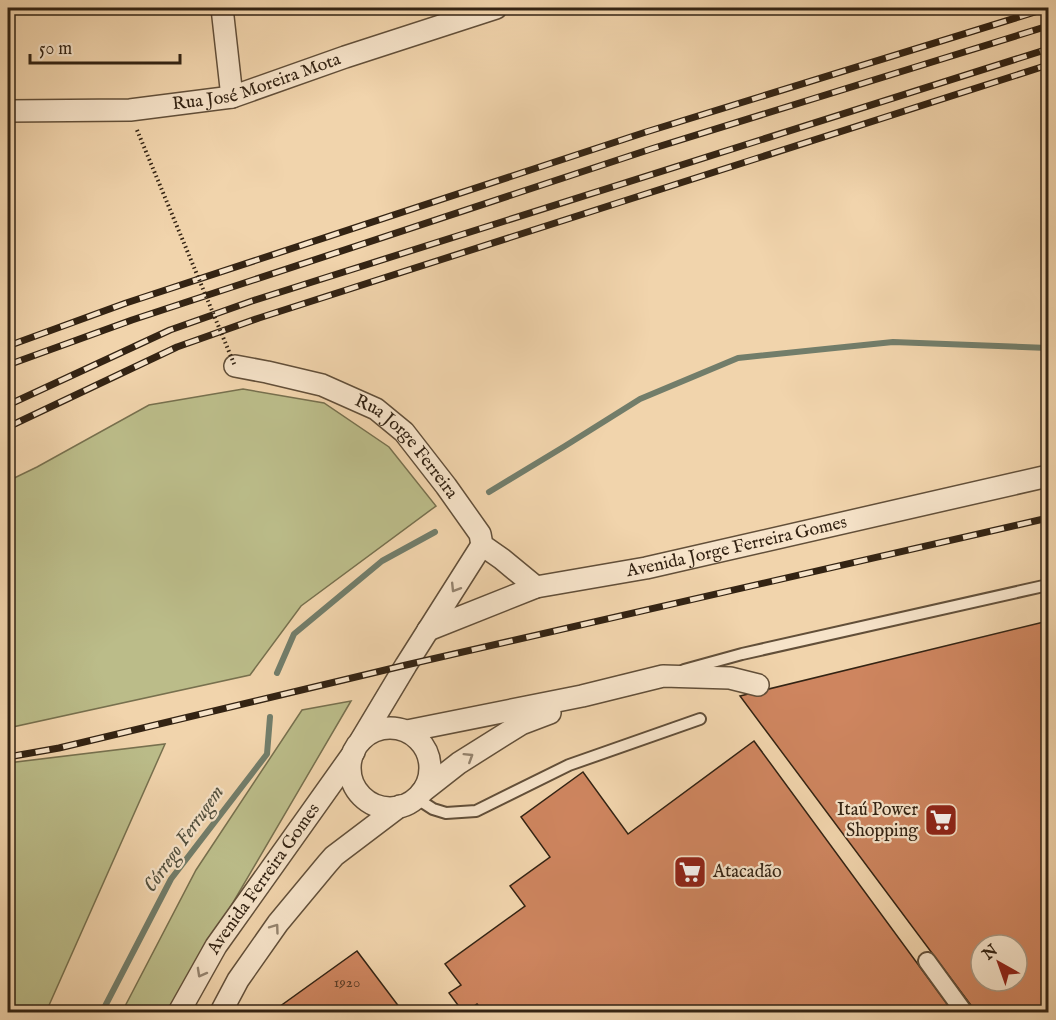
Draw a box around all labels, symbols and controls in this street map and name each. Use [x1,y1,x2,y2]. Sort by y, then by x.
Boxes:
scale bar [30,27,180,65]
text: 50 m [39,38,72,61]
street label: Rua José Moreira Mota [171,48,344,116]
street label: Rua Jorge Ferreira [351,389,463,504]
street label: Avenida Jorge Ferreira Gomes [624,511,849,583]
one-way arrow [451,581,462,592]
one-way arrow [462,753,473,764]
water label: Córrego Ferrugem [138,781,231,898]
street label: Avenida Ferreira Gomes [202,799,325,959]
place label: Itaú Power Shopping [837,799,918,843]
supermarket icon: Itaú Power Shopping [923,802,959,838]
supermarket icon: Atacadão [672,854,708,890]
place label: Atacadão [712,861,782,884]
one-way arrow [267,923,278,934]
north arrow [969,933,1029,993]
text: N [978,941,1002,966]
one-way arrow [197,966,208,977]
house number: 1920 [334,973,360,992]

